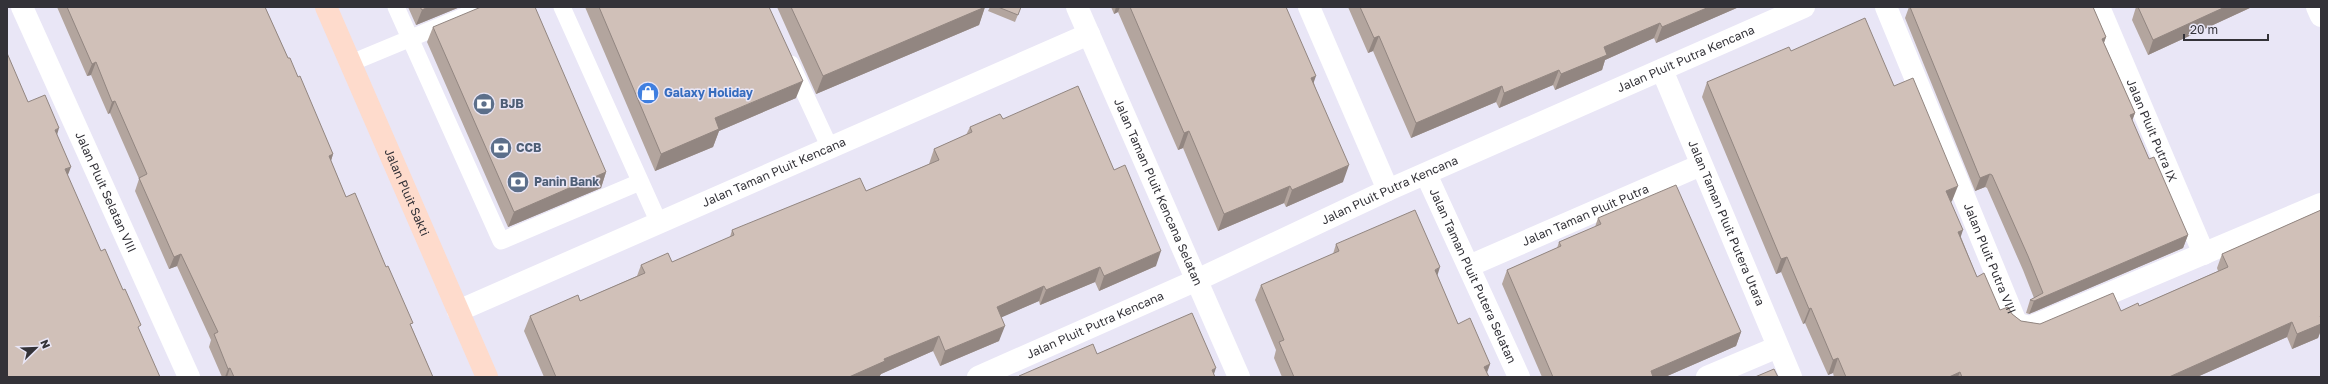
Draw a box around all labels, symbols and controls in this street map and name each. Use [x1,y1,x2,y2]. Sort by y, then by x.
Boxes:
scale bar [2184,16,2268,42]
street label: Jalan Pluit Putra Kencana [1615,22,1757,95]
text: 20 m [2190,22,2218,37]
street label: Jalan Pluit Putra IX [2123,76,2180,184]
shop icon: Galaxy Holiday [635,80,661,106]
place label: Galaxy Holiday [664,85,754,100]
bank icon: BJB [471,91,497,117]
place label: BJB [500,96,524,111]
street label: Jalan Taman Pluit Kencana Selatan [1111,96,1206,288]
street label: Jalan Pluit Selatan VIII [72,129,140,255]
street label: Jalan Taman Pluit Kencana [700,134,848,210]
bank icon: CCB [488,135,514,161]
street label: Jalan Taman Pluit Putera Utara [1685,138,1768,308]
place label: CCB [516,140,542,155]
street label: Jalan Pluit Sakti [381,146,433,238]
street label: Jalan Pluit Putra Kencana [1319,152,1460,227]
bank icon: Panin Bank [505,169,531,195]
place label: Panin Bank [534,174,599,189]
street label: Jalan Taman Pluit Putra [1520,181,1651,249]
street label: Jalan Taman Pluit Putera Selatan [1427,186,1520,366]
street label: Jalan Pluit Putra VIII [1961,201,2020,316]
street label: Jalan Pluit Putra Kencana [1024,288,1166,362]
north arrow [16,328,56,368]
text: N [38,338,53,350]

